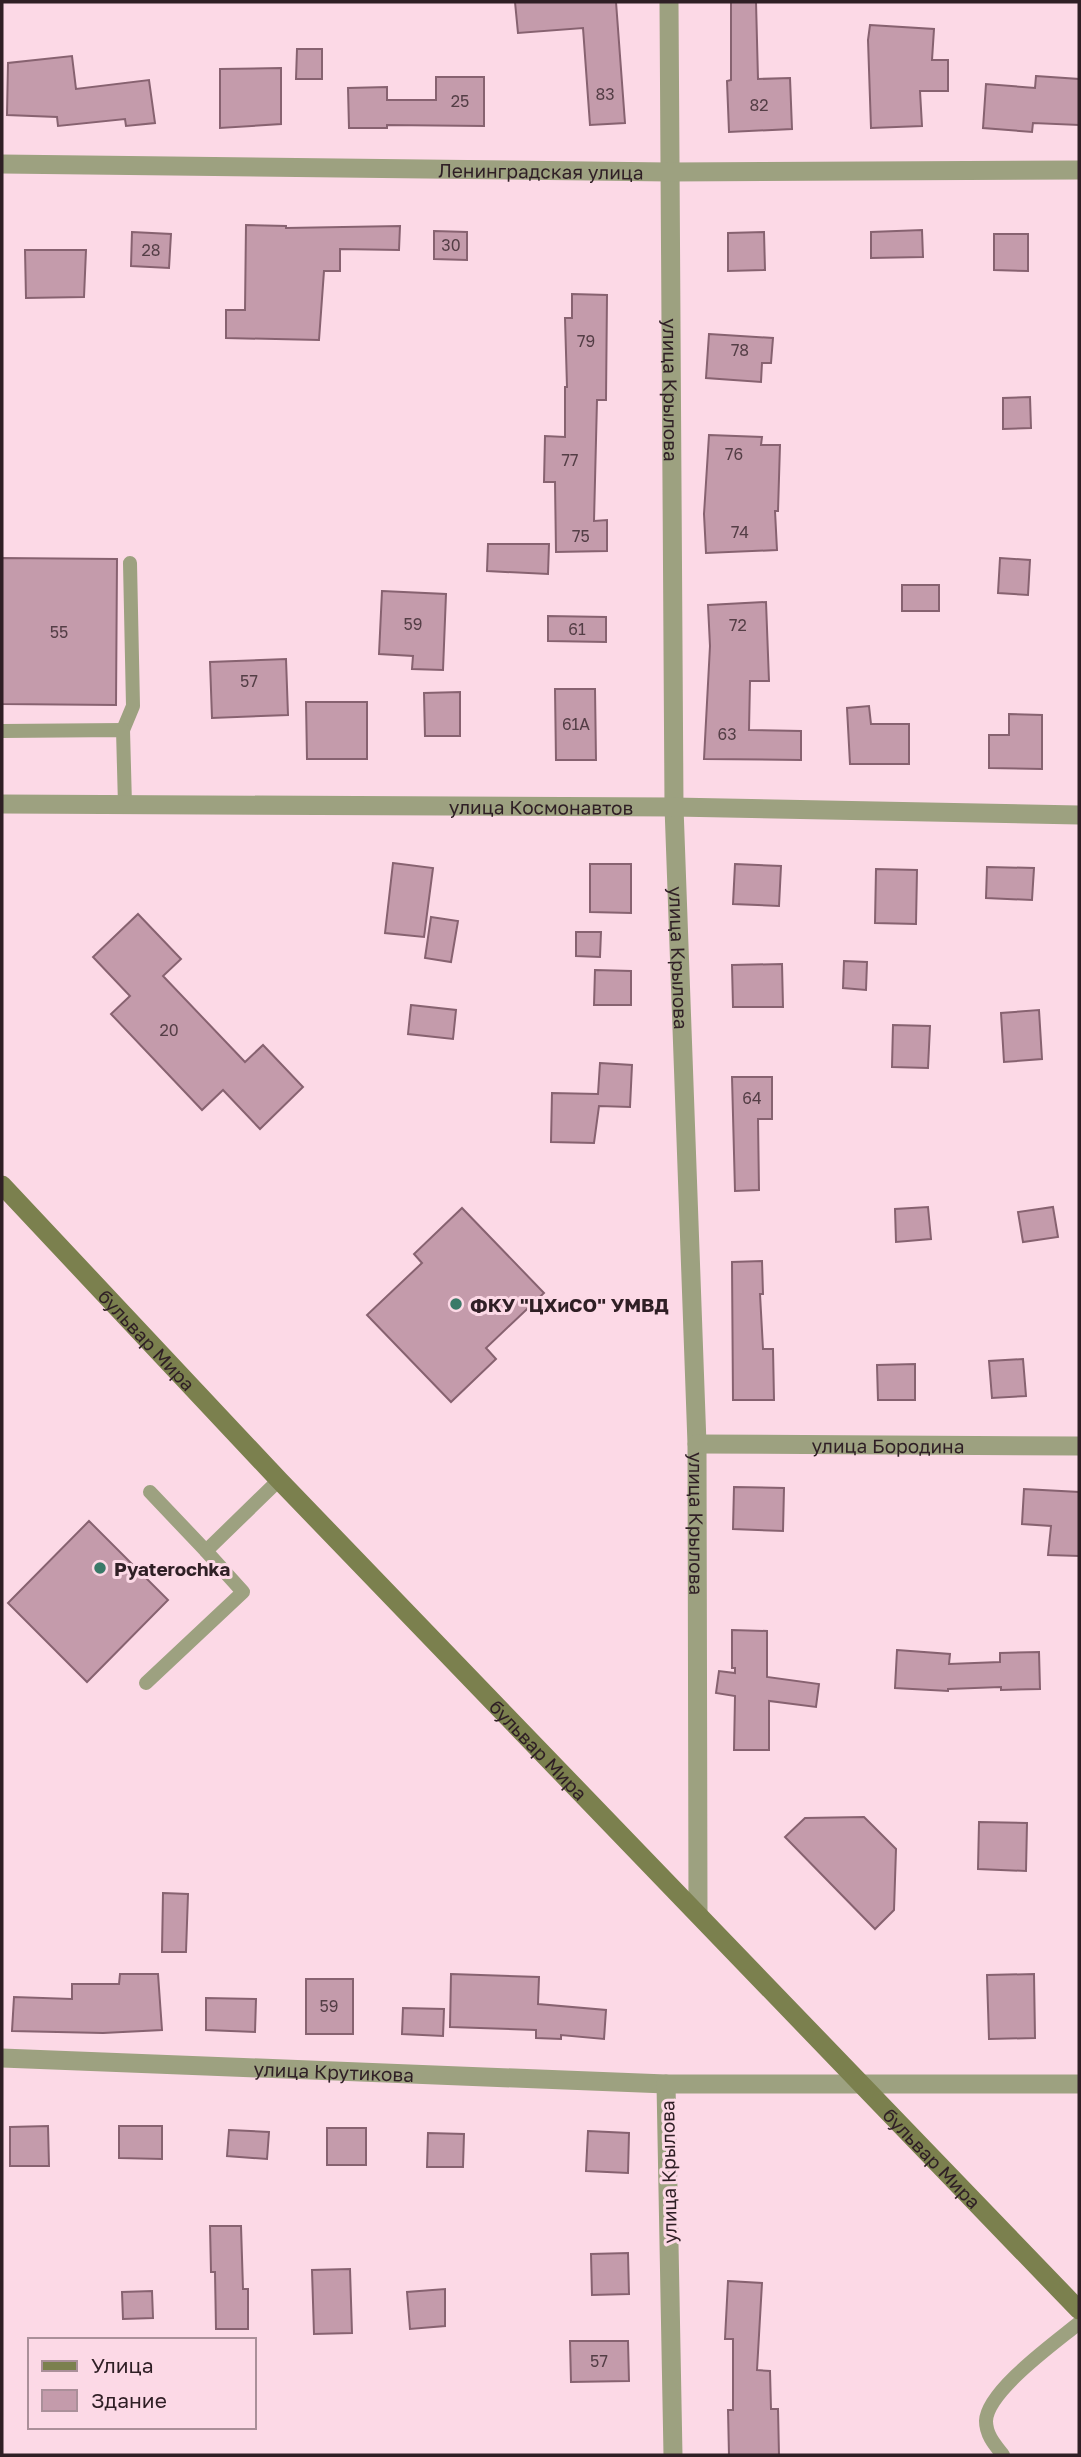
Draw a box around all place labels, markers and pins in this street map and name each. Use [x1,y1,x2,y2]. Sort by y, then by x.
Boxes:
place label: ФКУ "ЦХиСО" УМВД [470,1293,669,1316]
marker: ФКУ "ЦХиСО" УМВД [448,1296,464,1312]
place label: Pyaterochka [114,1557,230,1580]
marker: Pyaterochka [92,1560,108,1576]

